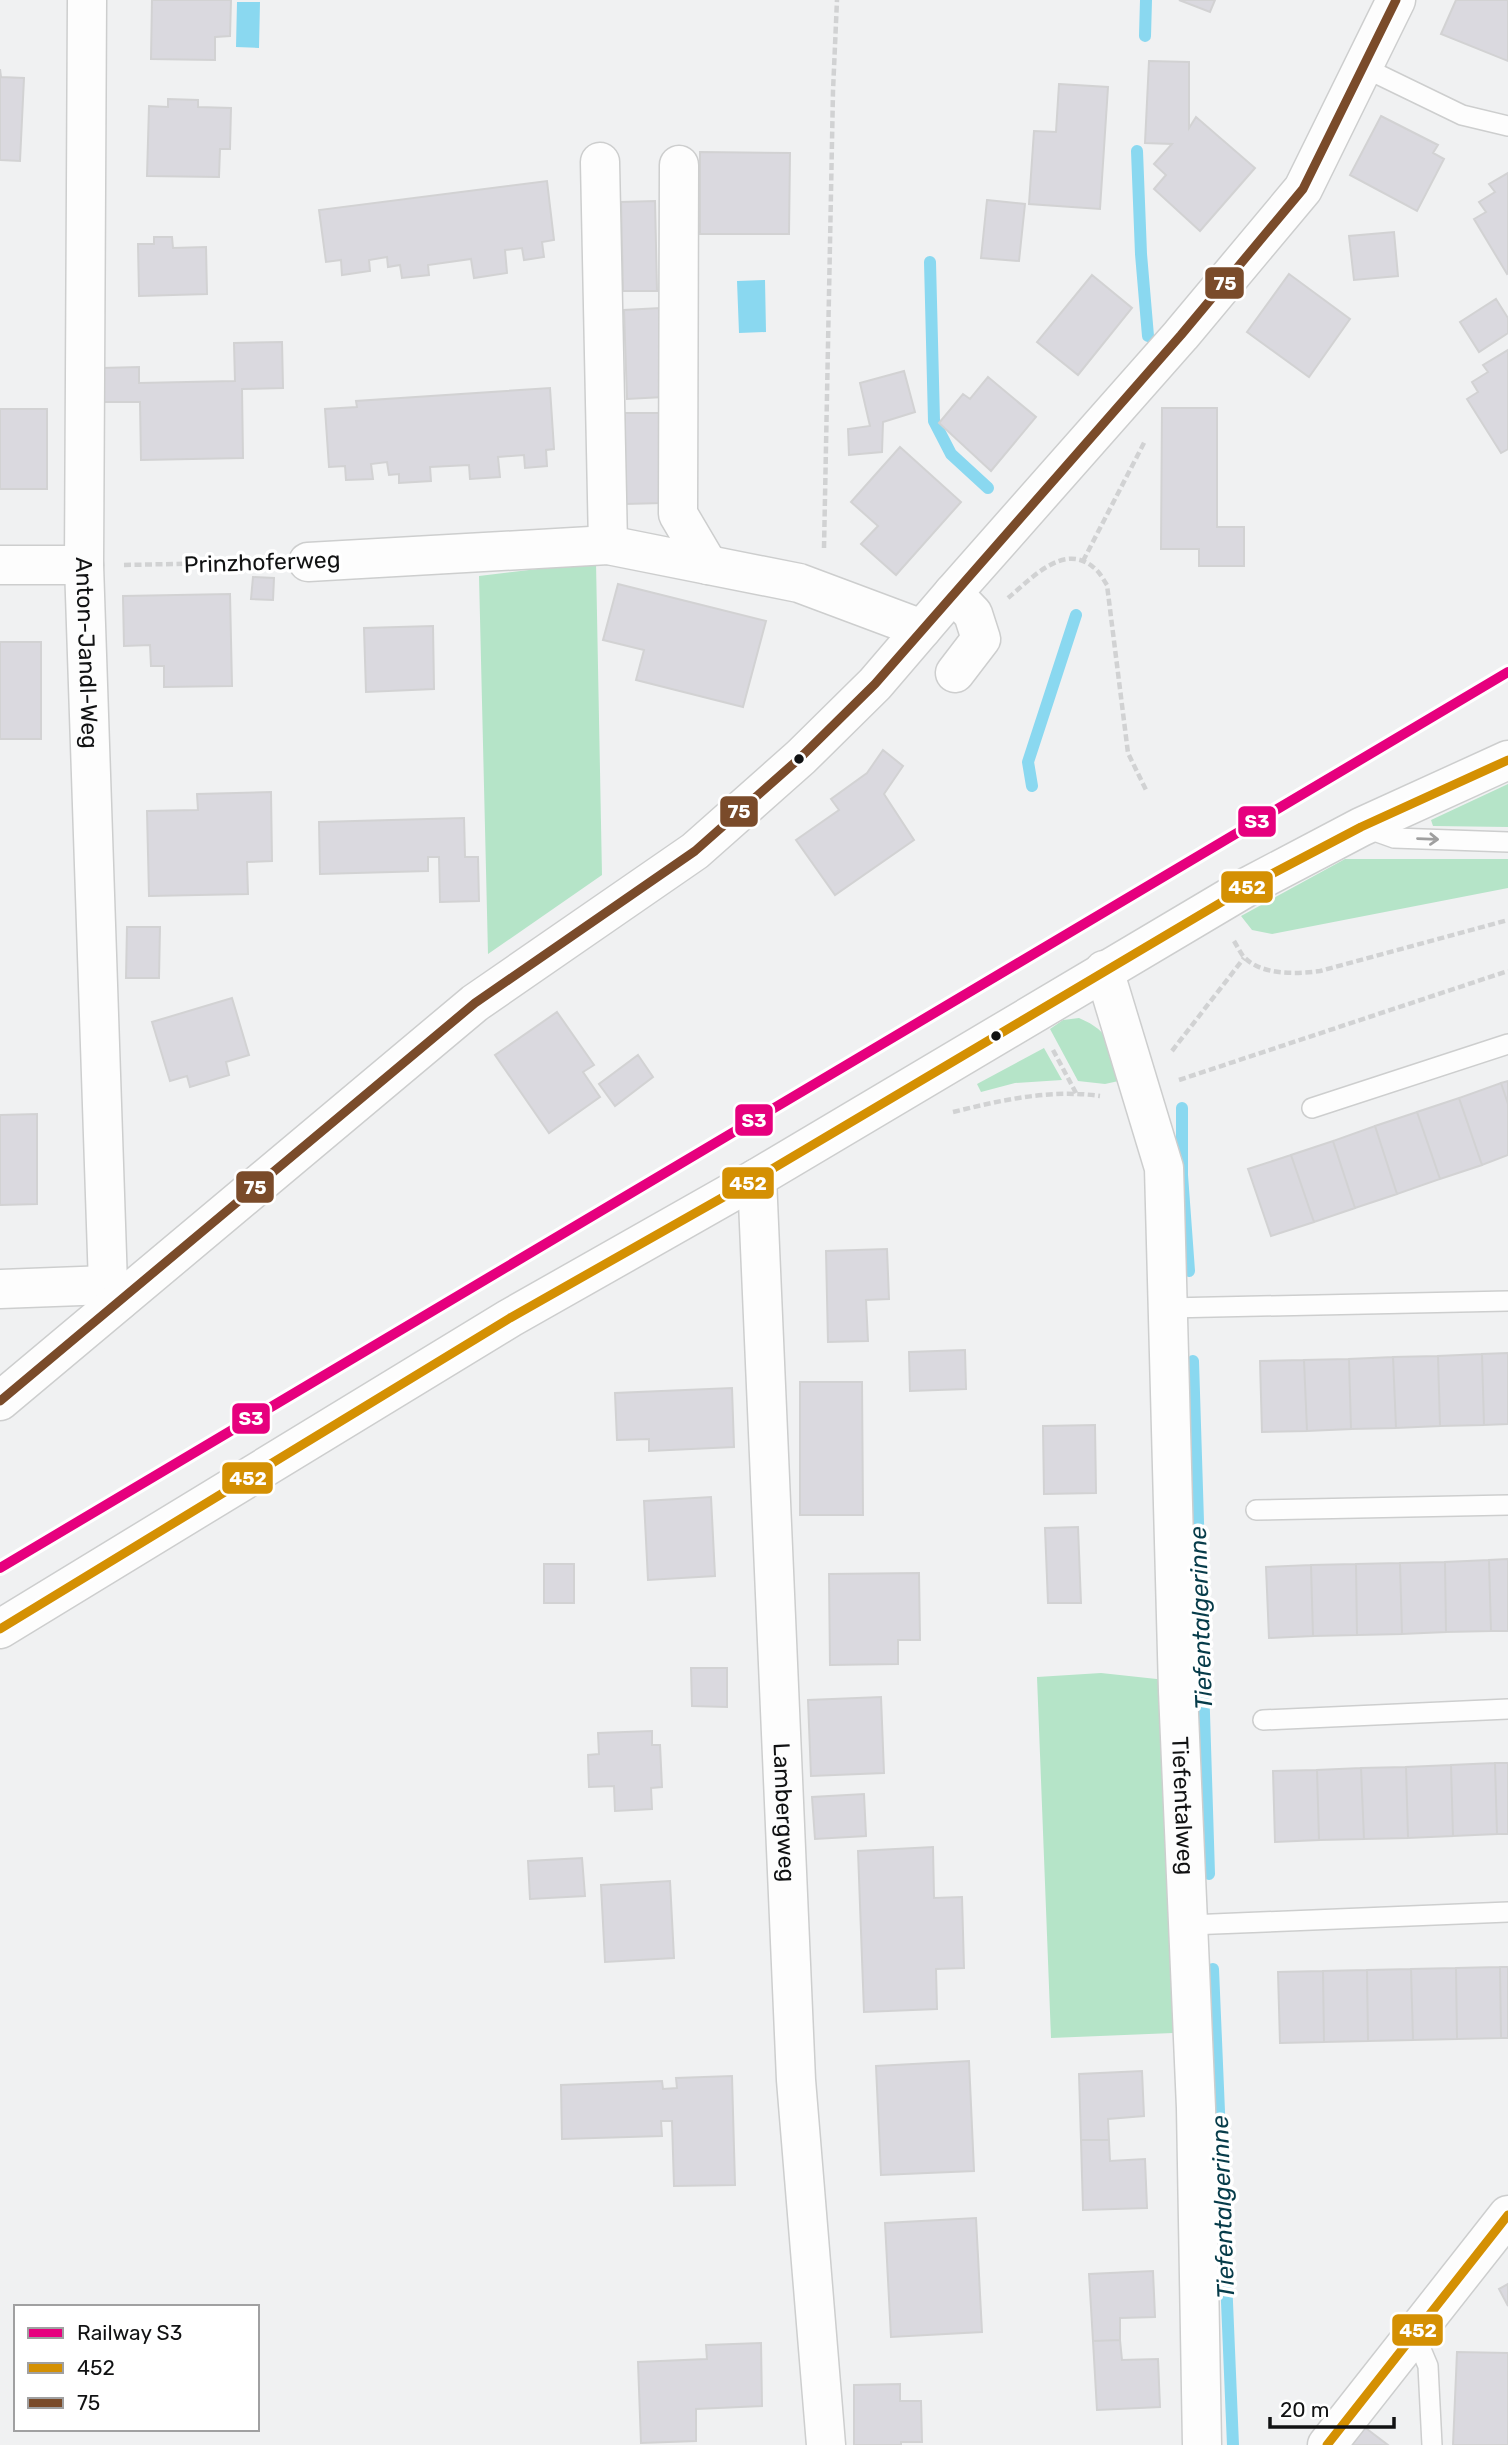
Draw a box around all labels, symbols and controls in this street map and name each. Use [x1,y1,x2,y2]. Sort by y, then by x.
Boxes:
line badge: 75 [1204,266,1245,300]
text: 75 [1213,272,1237,295]
street label: Prinzhoferweg [183,545,341,579]
street label: Anton-Jandl-Weg [70,557,104,749]
unlabelled marker [792,752,806,766]
line badge: 75 [719,795,759,828]
text: 75 [727,800,751,823]
line badge: S3 [1237,805,1277,838]
text: S3 [1244,810,1270,833]
one-way arrow [1416,833,1439,846]
line badge: 452 [1220,870,1274,904]
text: 452 [1228,876,1266,899]
unlabelled marker [989,1029,1003,1043]
line badge: S3 [734,1103,774,1137]
text: S3 [741,1109,767,1132]
line badge: 452 [721,1166,775,1200]
line badge: 75 [235,1170,275,1204]
text: 452 [729,1172,767,1195]
text: 75 [243,1176,267,1199]
line badge: S3 [231,1402,271,1435]
text: S3 [238,1407,264,1430]
line badge: 452 [221,1461,274,1495]
text: 452 [229,1467,267,1490]
water label: Tiefentalgerinne [1184,1526,1218,1710]
street label: Tiefentalweg [1166,1736,1200,1876]
street label: Lambergweg [767,1742,801,1883]
water label: Tiefentalgerinne [1206,2115,1240,2299]
legend [14,2305,259,2431]
line badge: 452 [1391,2313,1444,2347]
text: 452 [1399,2319,1437,2342]
text: Railway S3 [77,2320,182,2345]
text: 452 [77,2355,115,2380]
scale bar [1270,2386,1394,2430]
text: 75 [77,2390,100,2415]
text: 20 m [1280,2397,1329,2422]

